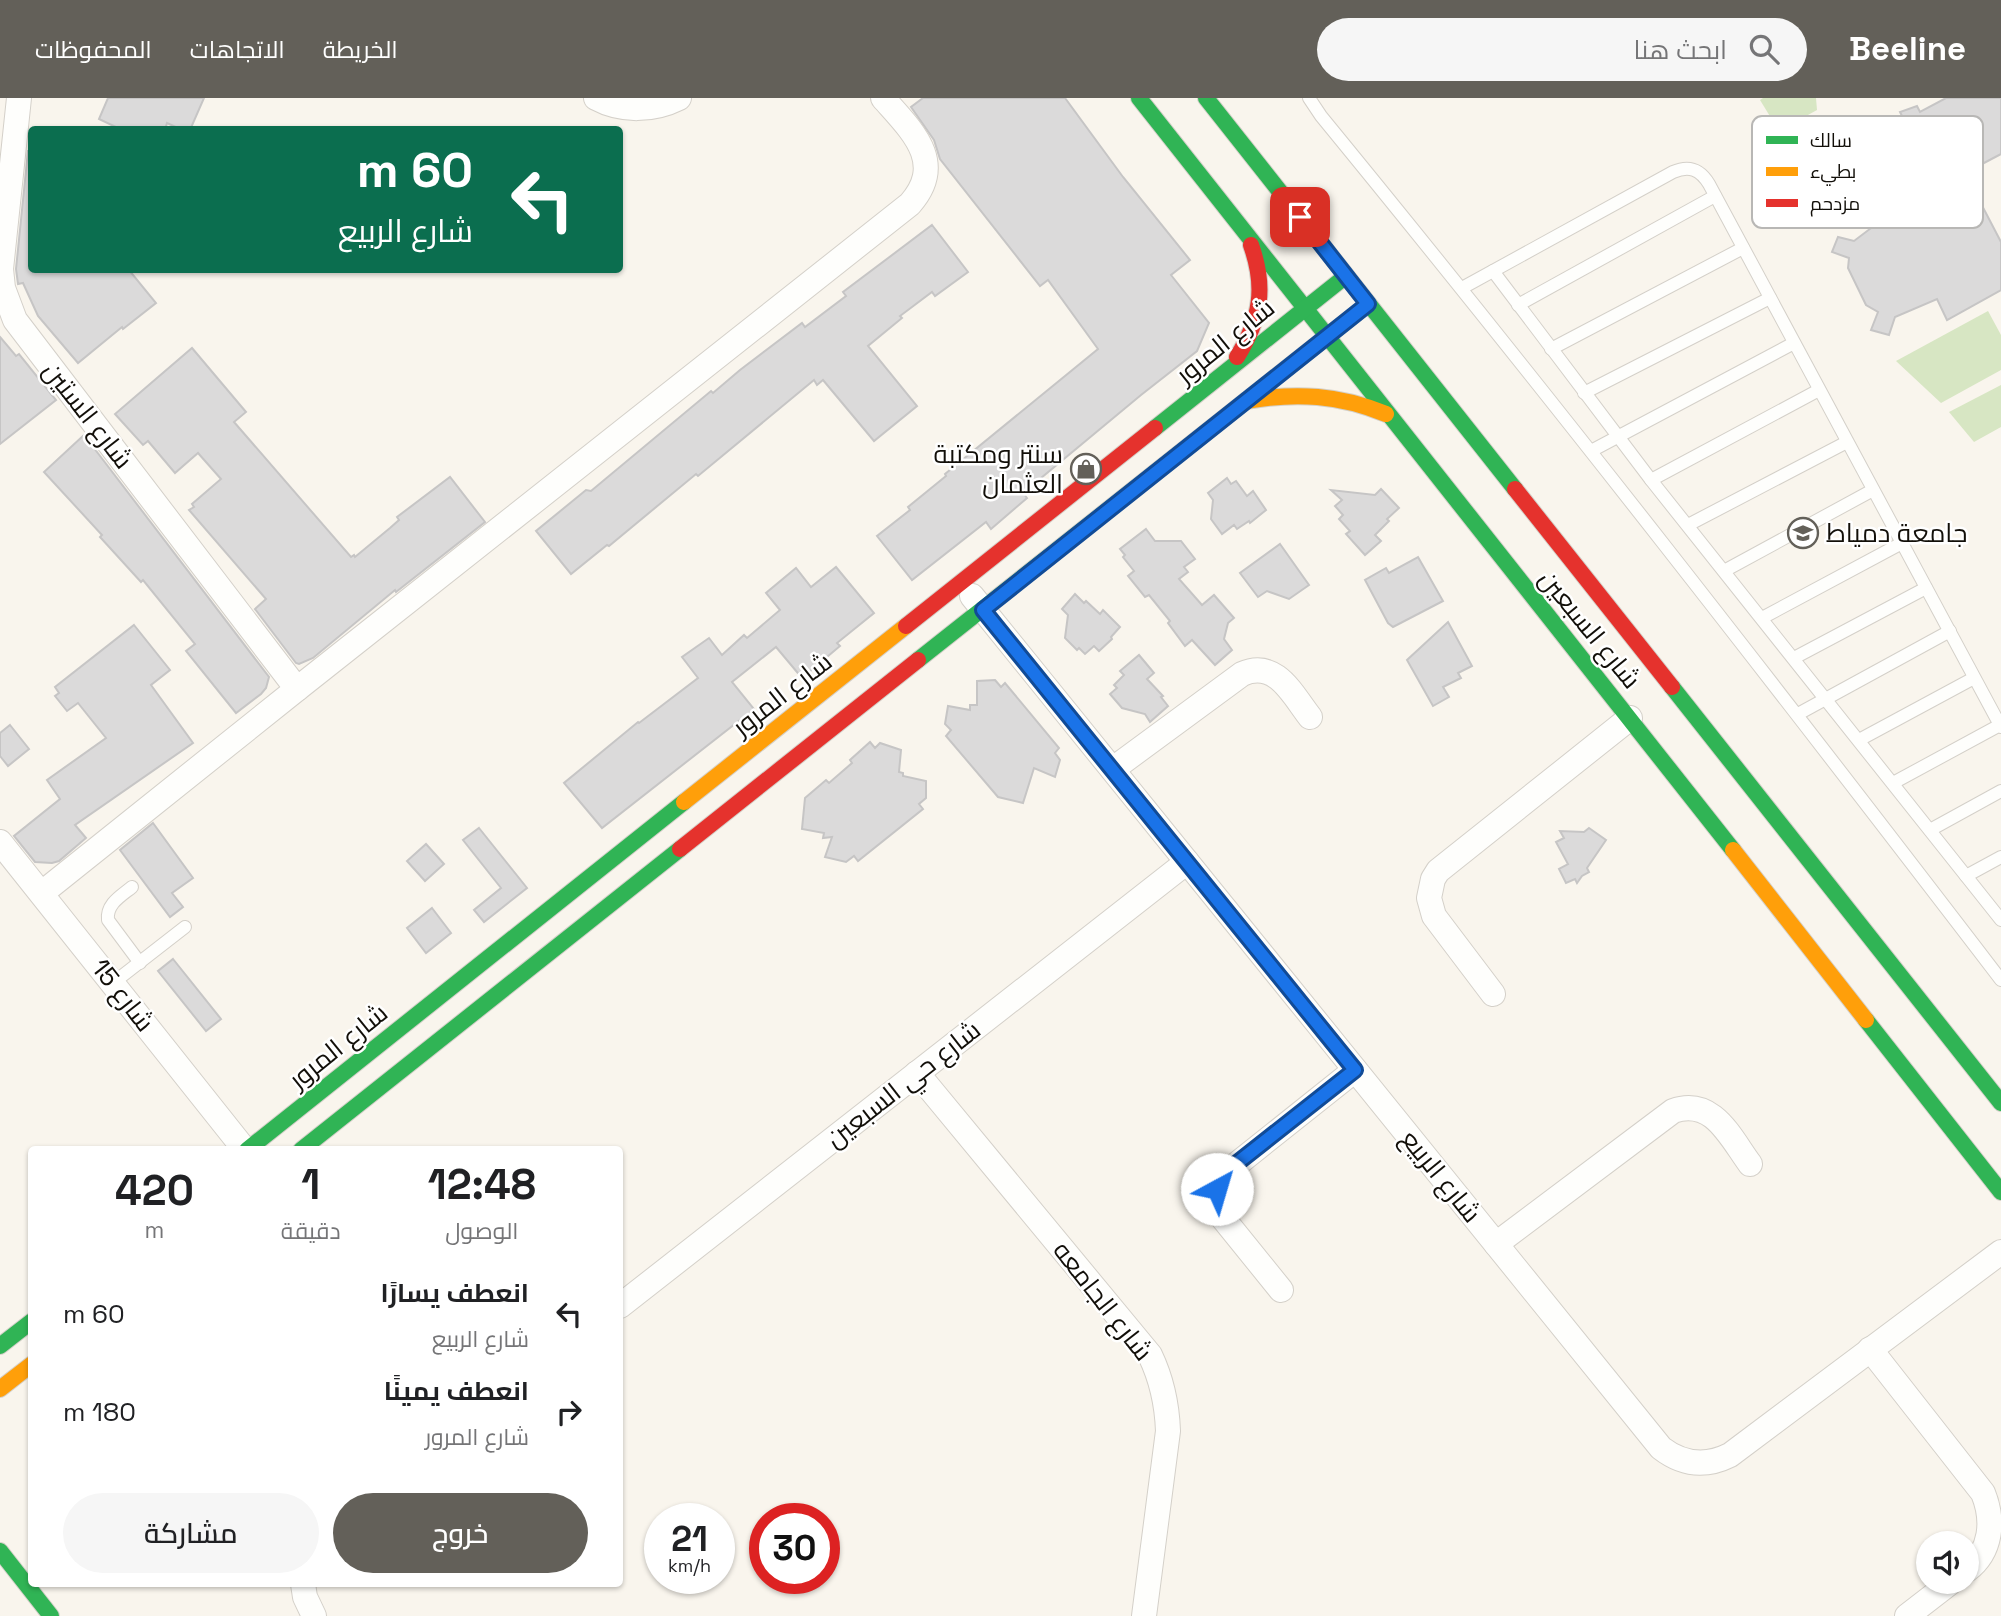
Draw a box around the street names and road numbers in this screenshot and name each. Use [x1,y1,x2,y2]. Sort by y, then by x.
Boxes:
street label: شارع المرور [1167,291,1281,392]
street label: شارع الستين [36,354,140,476]
street label: شارع السبعين [1532,563,1648,695]
street label: شارع المرور [724,644,839,745]
street label: شارع 15 [84,952,162,1038]
street label: شارع المرور [280,996,394,1097]
street label: شارع حي السبعين [819,1013,990,1158]
street label: شارع الربيع [1393,1123,1489,1229]
street label: شارع الجامعه [1046,1234,1160,1368]

